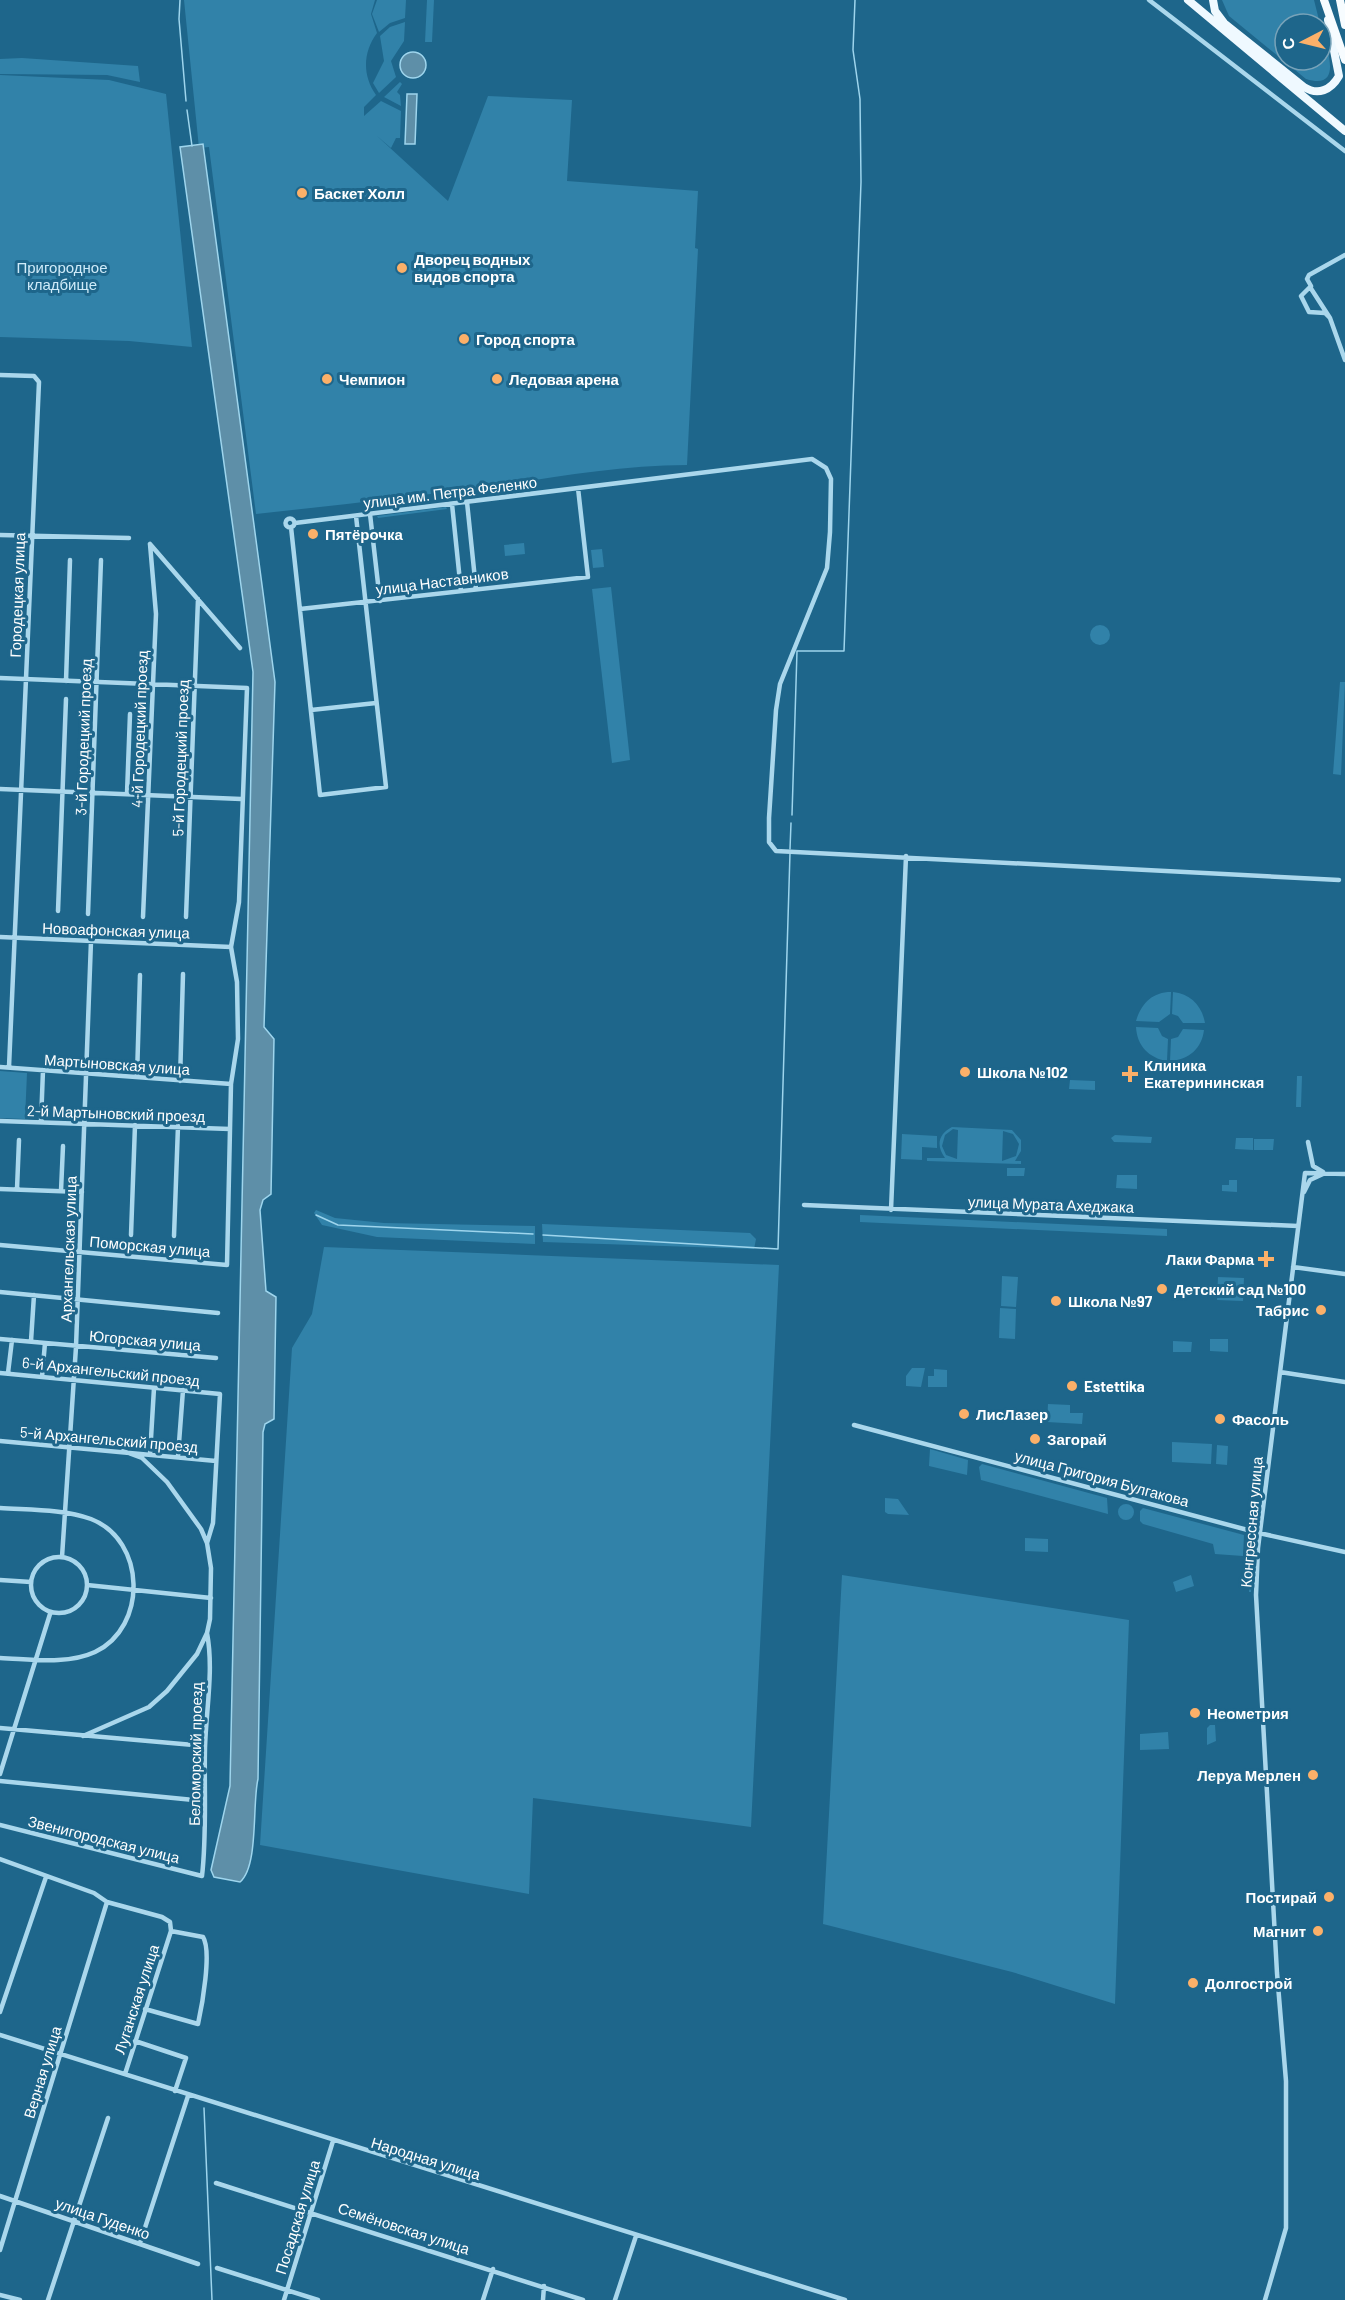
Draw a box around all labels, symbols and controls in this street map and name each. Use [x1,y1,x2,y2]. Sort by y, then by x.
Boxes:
north arrow [1273,12,1333,72]
text: С [1277,37,1298,51]
place label: Баскет Холл [314,184,405,202]
marker: Баскет Холл [295,186,309,200]
place label: Дворец водных видов спорта [414,250,531,285]
park label: Пригородное кладбище [16,258,108,293]
marker: Дворец водных видов спорта [395,261,409,275]
place label: Город спорта [476,330,575,348]
marker: Город спорта [457,332,471,346]
place label: Чемпион [339,370,405,388]
place label: Ледовая арена [509,370,620,388]
marker: Чемпион [320,372,334,386]
marker: Ледовая арена [490,372,504,386]
street label: улица им. Петра Феленко [362,472,538,512]
place label: Пятёрочка [325,525,403,543]
marker: Пятёрочка [306,527,320,541]
street label: Городецкая улица [6,532,28,658]
street label: улица Наставников [375,564,509,598]
street label: 4-й Городецкий проезд [127,650,151,808]
street label: 3-й Городецкий проезд [71,658,95,816]
street label: 5-й Городецкий проезд [168,679,192,837]
street label: Новоафонская улица [42,918,191,942]
street label: Мартыновская улица [43,1050,191,1078]
place label: Клиника Екатерининская [1144,1056,1264,1091]
place label: Школа №102 [977,1063,1068,1081]
marker: Школа №102 [958,1065,972,1079]
marker: Клиника Екатерининская [1121,1065,1139,1083]
street label: 2-й Мартыновский проезд [27,1101,206,1125]
street label: Архангельская улица [56,1175,80,1323]
street label: улица Мурата Ахеджака [968,1192,1135,1216]
street label: Поморская улица [89,1232,212,1260]
place label: Лаки Фарма [1166,1250,1255,1268]
marker: Лаки Фарма [1259,1252,1273,1266]
place label: Детский сад №100 [1174,1280,1306,1298]
marker: Детский сад №100 [1155,1282,1169,1296]
place label: Школа №97 [1068,1292,1153,1310]
marker: Школа №97 [1049,1294,1063,1308]
place label: Табрис [1256,1301,1309,1319]
marker: Табрис [1314,1303,1328,1317]
street label: Югорская улица [88,1326,202,1354]
street label: 6-й Архангельский проезд [21,1353,201,1389]
place label: Estettika [1084,1377,1145,1395]
marker: Estettika [1065,1379,1079,1393]
place label: ЛисЛазер [976,1405,1048,1423]
marker: ЛисЛазер [957,1407,971,1421]
place label: Фасоль [1232,1410,1289,1428]
marker: Фасоль [1213,1412,1227,1426]
street label: 5-й Архангельский проезд [19,1422,199,1456]
place label: Загорай [1047,1430,1107,1448]
marker: Загорай [1028,1432,1042,1446]
street label: улица Григория Булгакова [1013,1446,1192,1510]
street label: Конгрессная улица [1236,1455,1266,1588]
street label: Беломорский проезд [185,1682,205,1826]
place label: Неометрия [1207,1704,1289,1722]
marker: Неометрия [1188,1706,1202,1720]
place label: Леруа Мерлен [1197,1766,1301,1784]
marker: Леруа Мерлен [1306,1768,1320,1782]
street label: Звенигородская улица [26,1811,182,1867]
place label: Постирай [1246,1888,1317,1906]
marker: Постирай [1322,1890,1336,1904]
place label: Магнит [1253,1922,1306,1940]
marker: Магнит [1311,1924,1325,1938]
street label: Луганская улица [110,1941,162,2056]
place label: Долгострой [1205,1974,1292,1992]
marker: Долгострой [1186,1976,1200,1990]
street label: Верная улица [19,2023,65,2120]
street label: Народная улица [369,2133,483,2183]
street label: Посадская улица [271,2157,323,2276]
street label: улица Гуденко [53,2193,153,2243]
street label: Семёновская улица [336,2198,473,2258]

